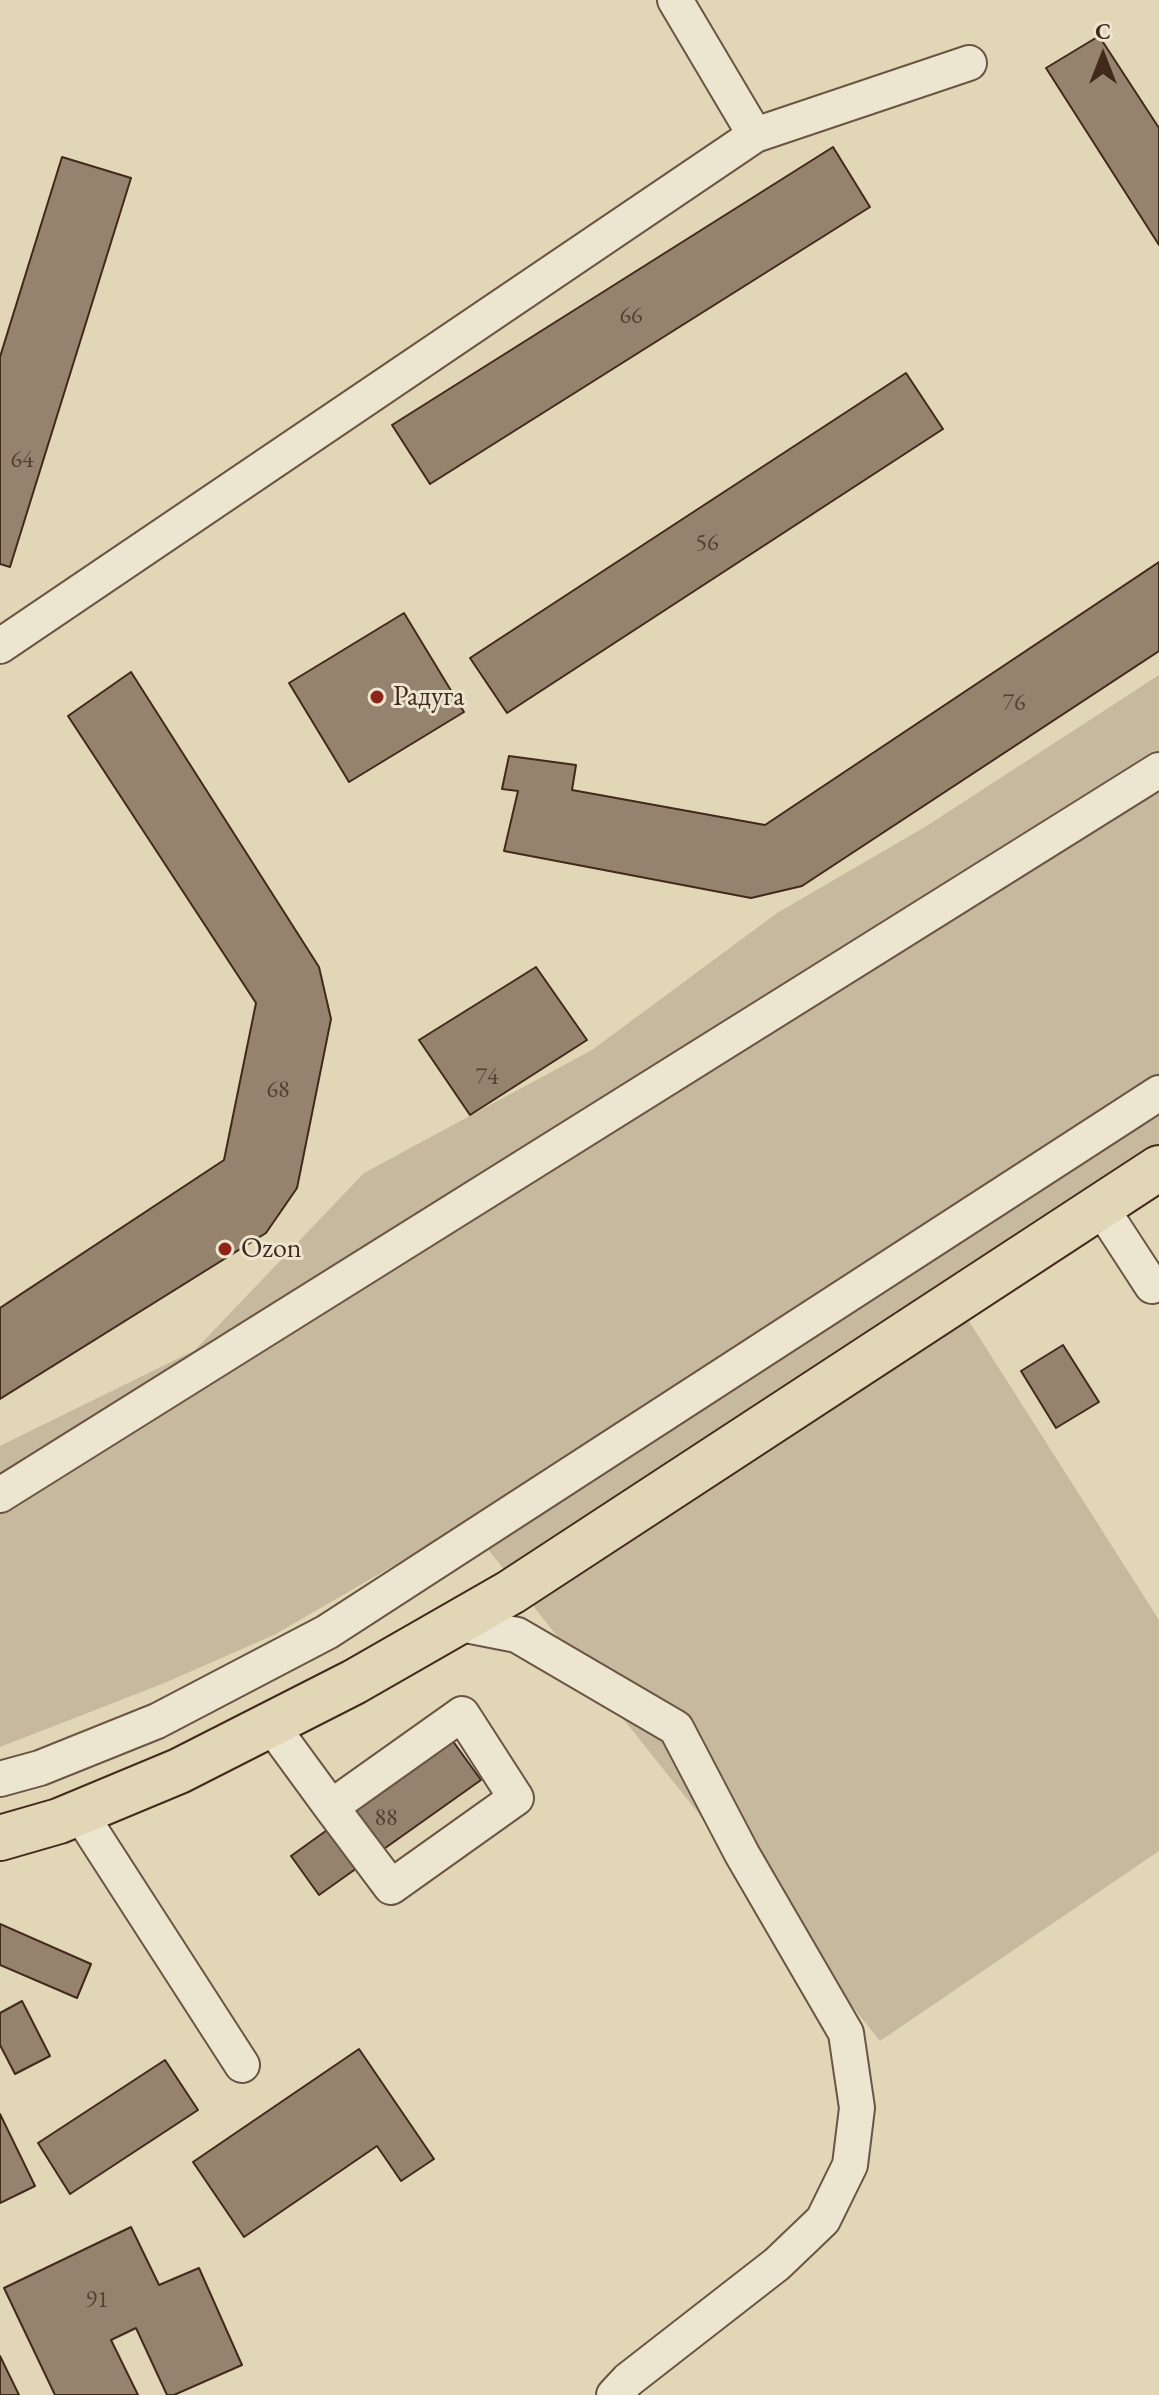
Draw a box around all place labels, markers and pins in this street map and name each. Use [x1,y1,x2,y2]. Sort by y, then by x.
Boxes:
place label: Радуга [393,680,464,714]
marker: Радуга [368,688,386,706]
place label: Ozon [241,1232,302,1266]
marker: Ozon [216,1240,234,1258]

